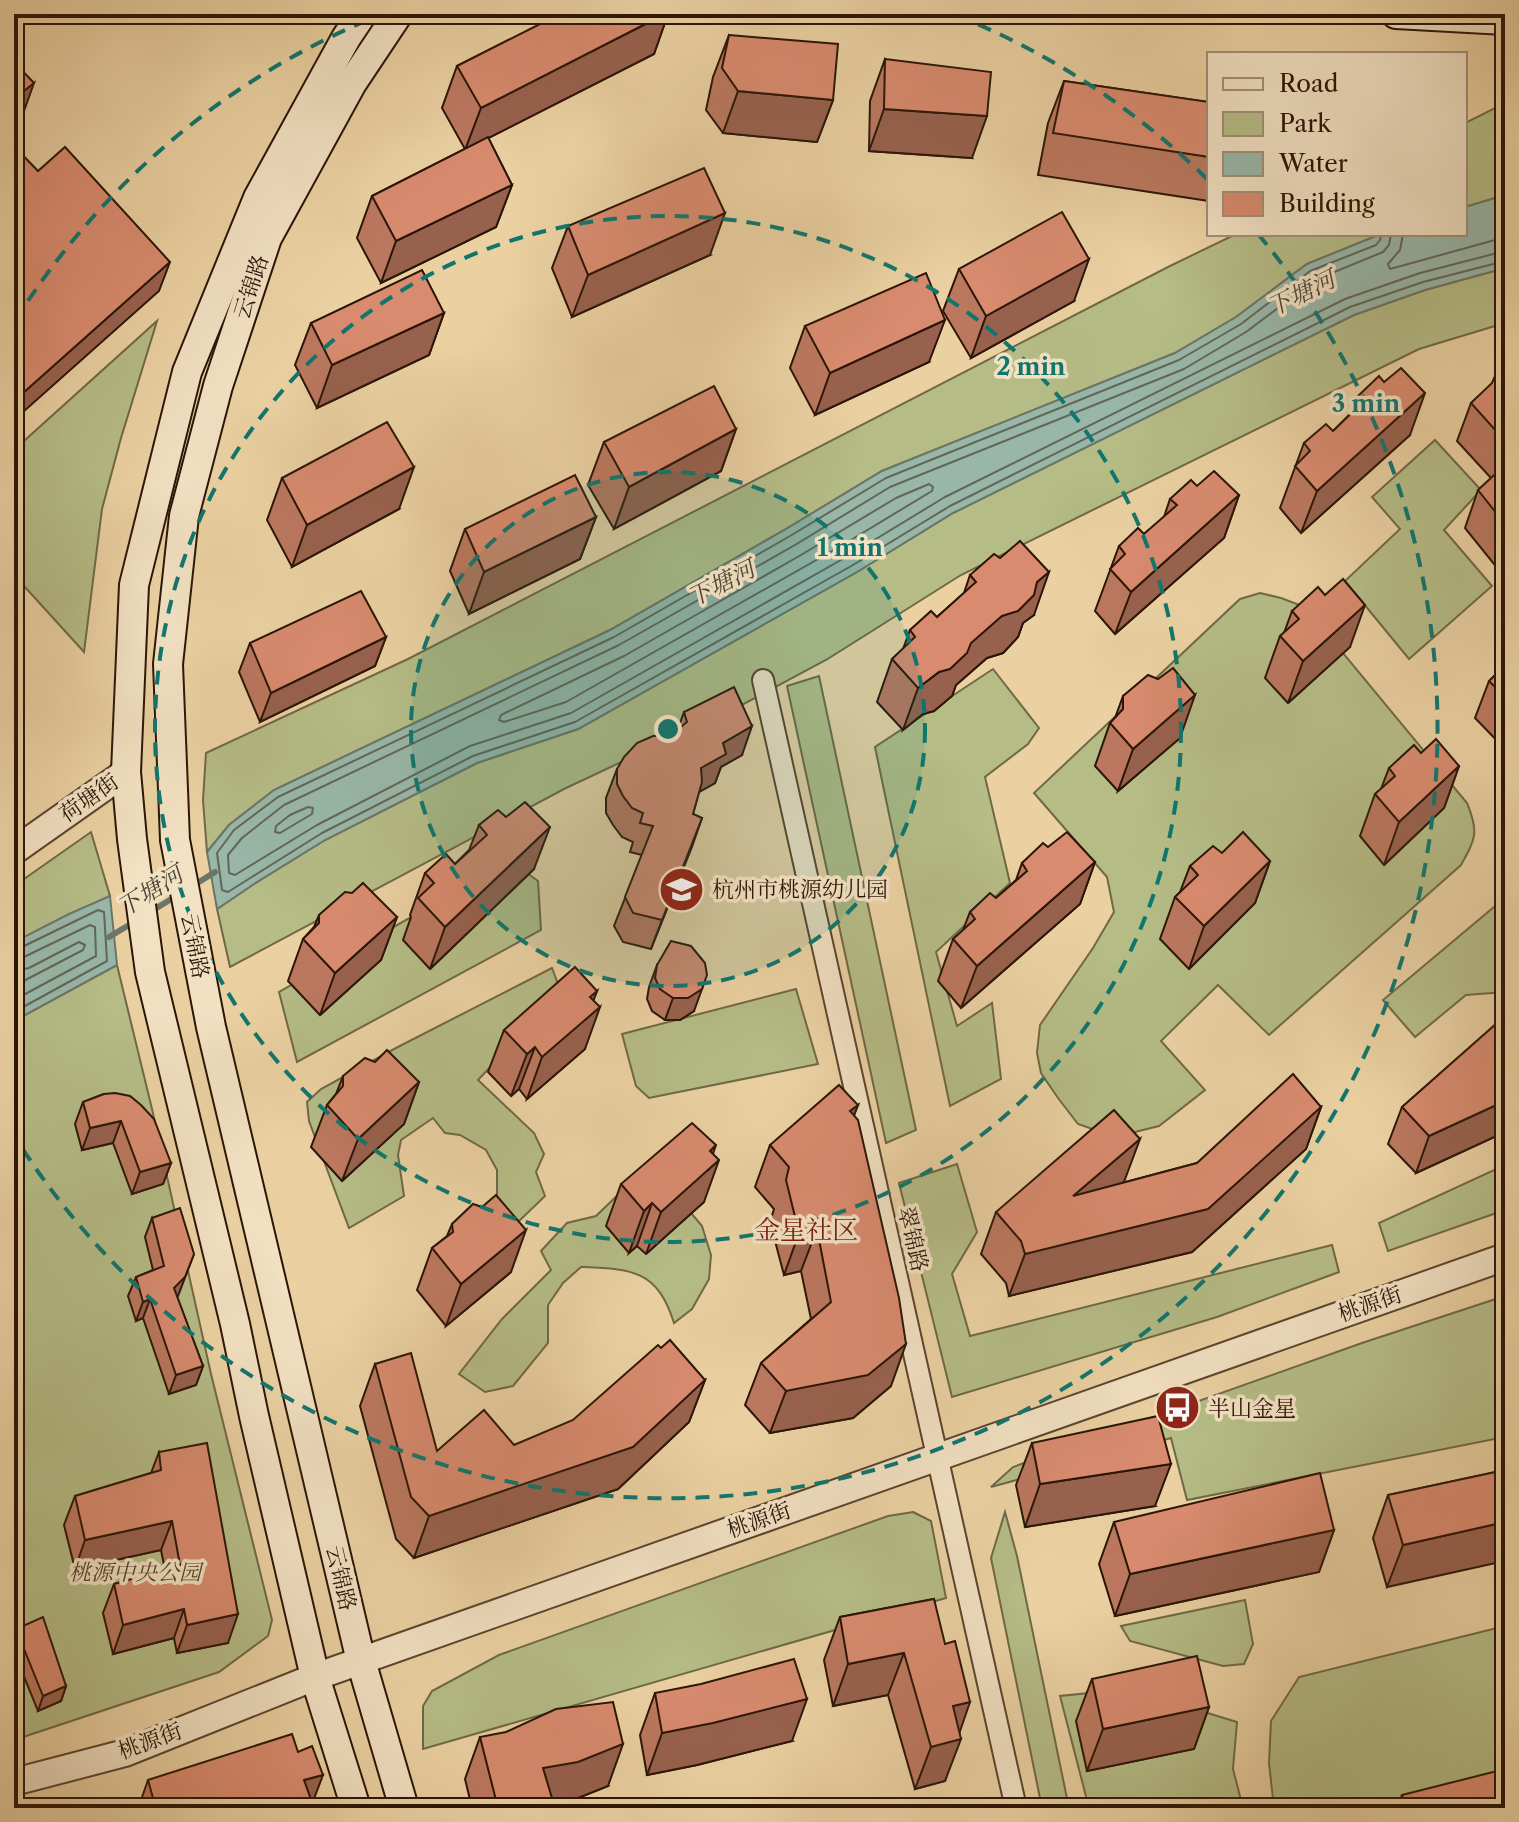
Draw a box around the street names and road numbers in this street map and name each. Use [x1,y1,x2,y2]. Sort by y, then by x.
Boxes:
street label: 云锦路 [228,251,274,323]
street label: 荷塘街 [54,768,124,828]
street label: 云锦路 [175,911,215,981]
street label: 翠锦路 [892,1204,934,1274]
street label: 桃源街 [1334,1280,1406,1328]
street label: 桃源街 [723,1496,795,1544]
street label: 云锦路 [320,1543,362,1613]
street label: 桃源街 [114,1717,186,1765]

